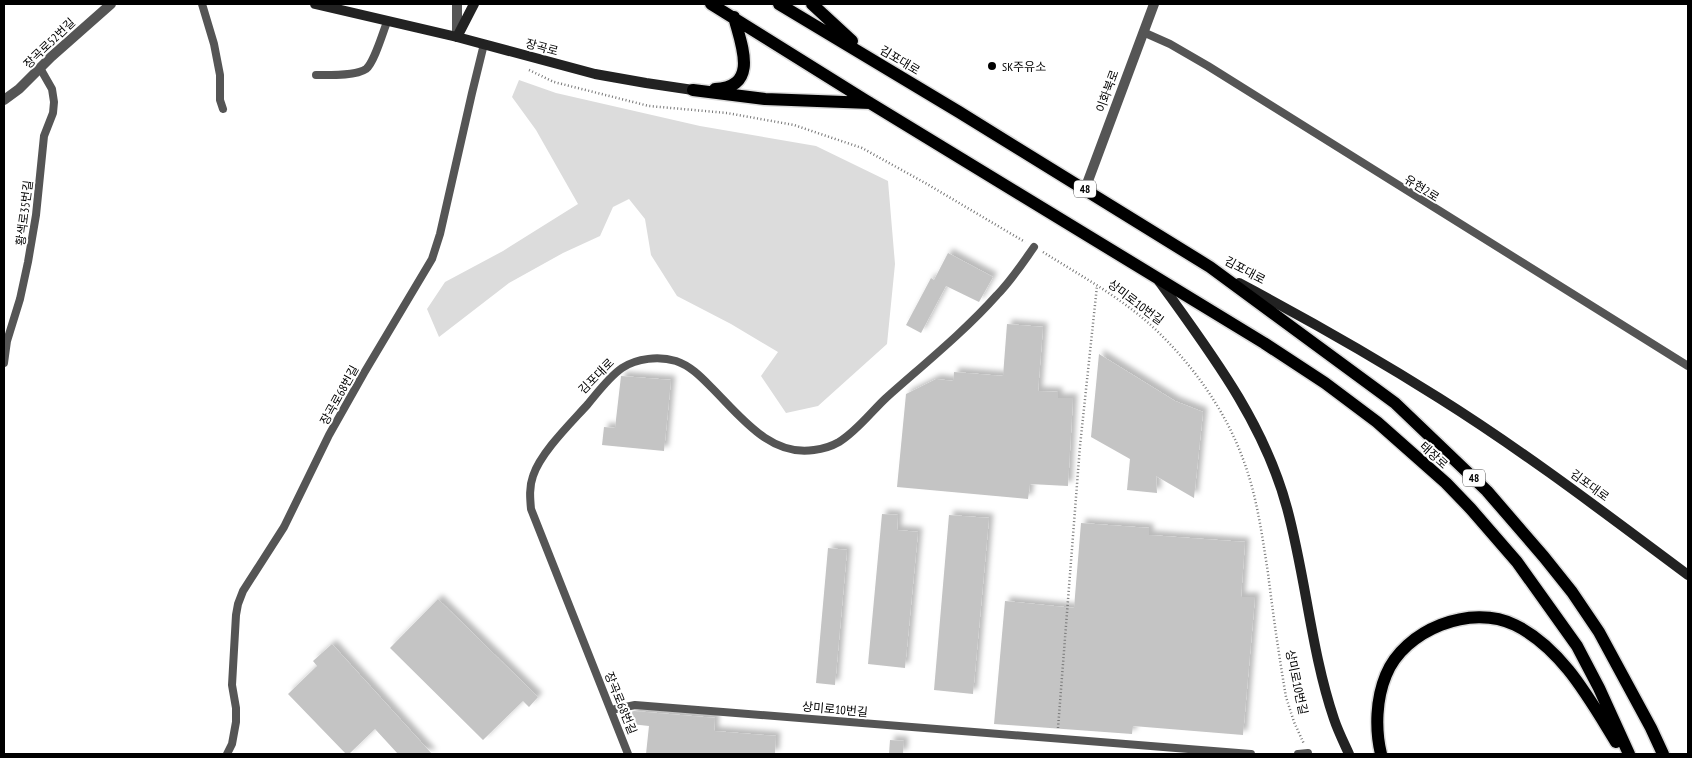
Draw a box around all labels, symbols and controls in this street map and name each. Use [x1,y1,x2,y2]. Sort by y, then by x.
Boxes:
street label: 장곡로52번길 [20,15,78,71]
street label: 장곡로 [524,35,560,59]
street label: 김포대로 [877,42,923,78]
place label: SK주유소 [1002,59,1046,74]
marker: SK주유소 [986,60,998,72]
street label: 이화북로 [1092,68,1122,114]
street label: 유현2로 [1402,171,1442,205]
street label: 황색로35번길 [13,179,35,247]
road number: 48 [1074,180,1096,198]
street label: 김포대로 [1222,253,1268,287]
street label: 상미로10번길 [1105,276,1167,328]
street label: 김포대로 [575,355,617,397]
street label: 장곡로68번길 [316,362,362,428]
street label: 태장로 [1417,438,1451,472]
street label: 김포대로 [1568,466,1612,504]
road number: 48 [1463,469,1485,486]
street label: 상미로10번길 [1283,648,1311,716]
street label: 장곡로68번길 [602,670,640,736]
street label: 상미로10번길 [801,699,869,719]

